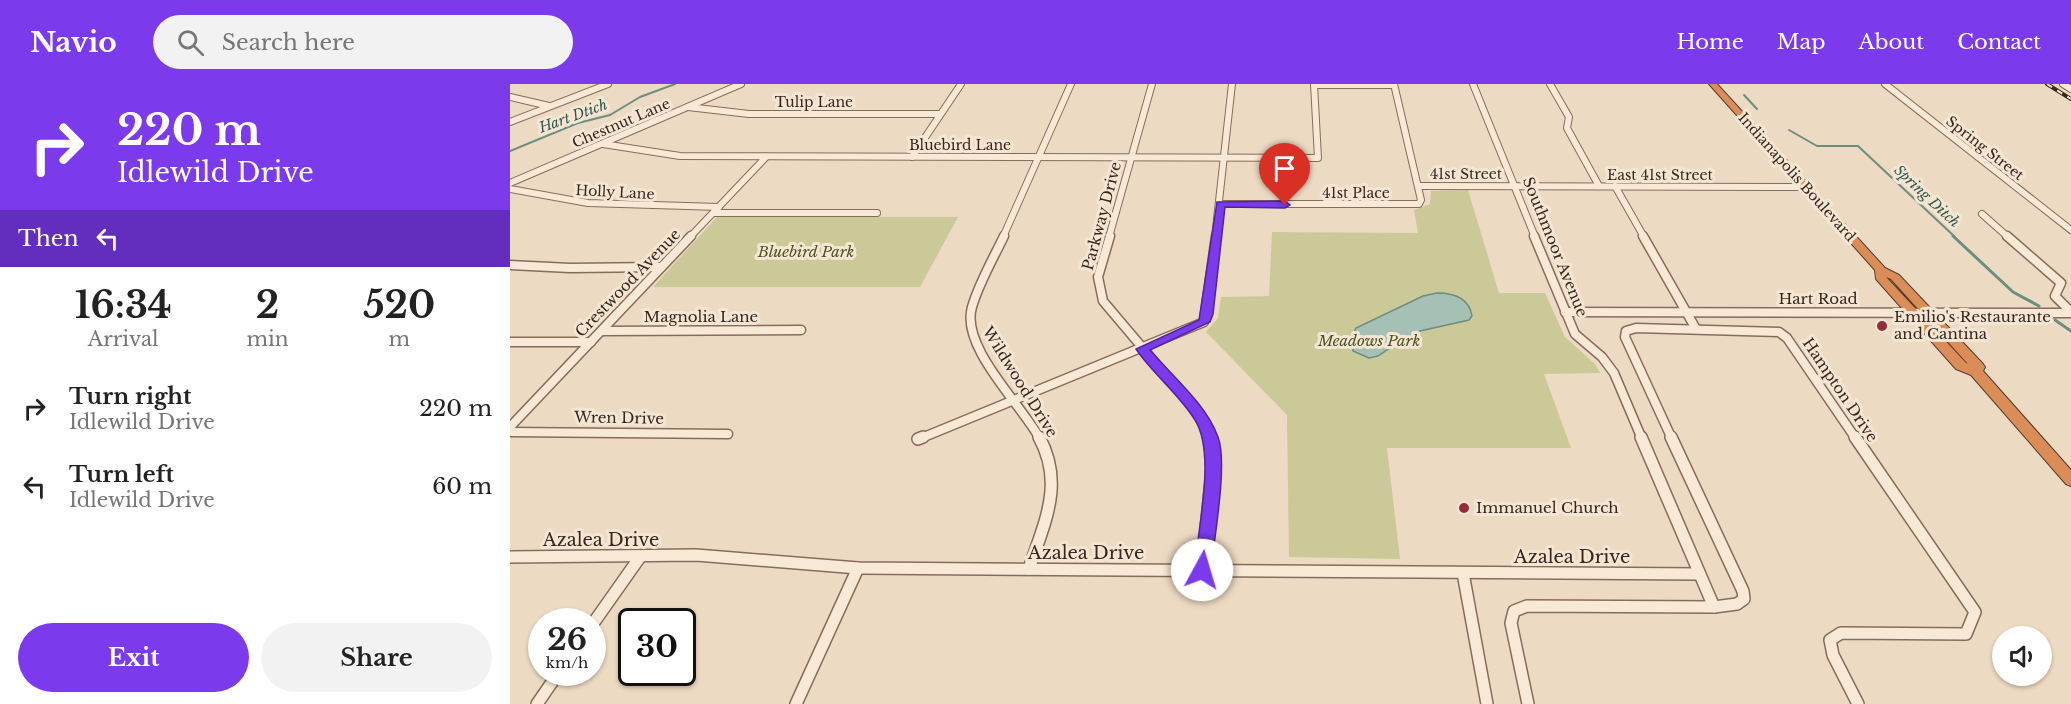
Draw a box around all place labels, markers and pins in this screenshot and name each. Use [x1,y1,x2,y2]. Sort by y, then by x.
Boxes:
pin [1259,143,1310,205]
place label: Emilio's Restaurante and Cantina [1894,307,2051,343]
marker: Emilio's Restaurante and Cantina [1875,319,1889,333]
place label: Immanuel Church [1476,498,1619,517]
marker: Immanuel Church [1457,501,1471,515]

